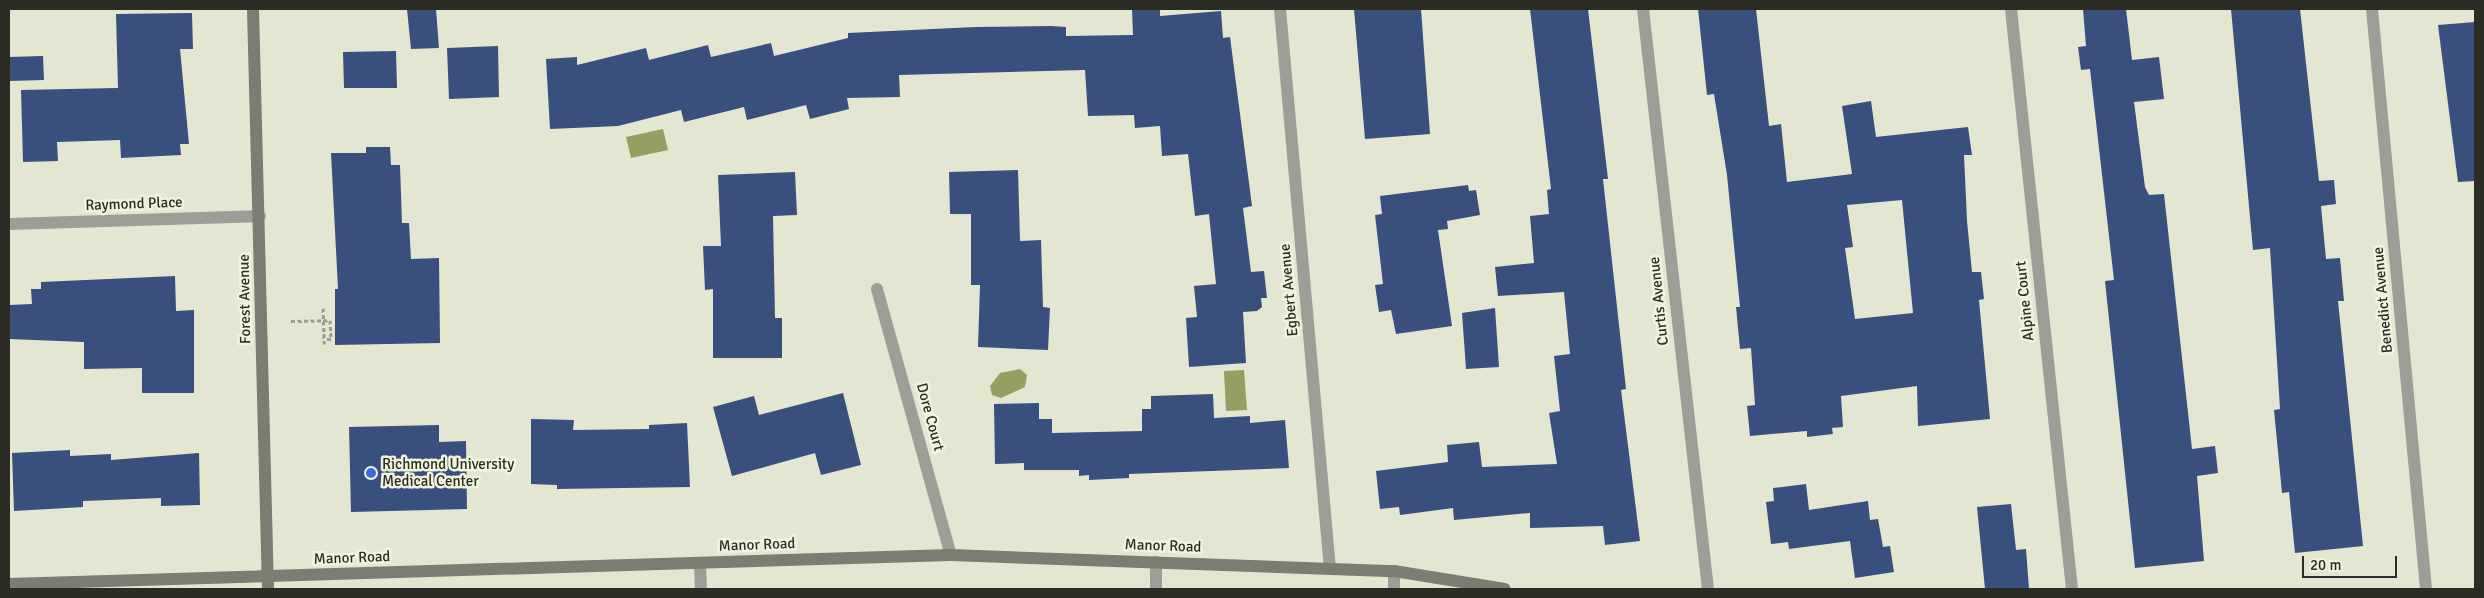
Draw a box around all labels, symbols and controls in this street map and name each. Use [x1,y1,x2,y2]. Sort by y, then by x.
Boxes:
street label: Raymond Place [85,193,183,215]
street label: Egbert Avenue [1276,243,1302,337]
street label: Benedict Avenue [2369,246,2397,354]
street label: Forest Avenue [235,254,255,344]
street label: Curtis Avenue [1645,256,1673,346]
street label: Alpine Court [2012,260,2038,342]
street label: Dore Court [912,381,948,453]
place label: Richmond University Medical Center [382,455,514,490]
marker: Richmond University Medical Center [364,466,378,480]
street label: Manor Road [718,535,796,555]
street label: Manor Road [1124,536,1202,556]
scale bar [2304,546,2399,578]
street label: Manor Road [313,548,391,568]
text: 20 m [2310,556,2341,574]

